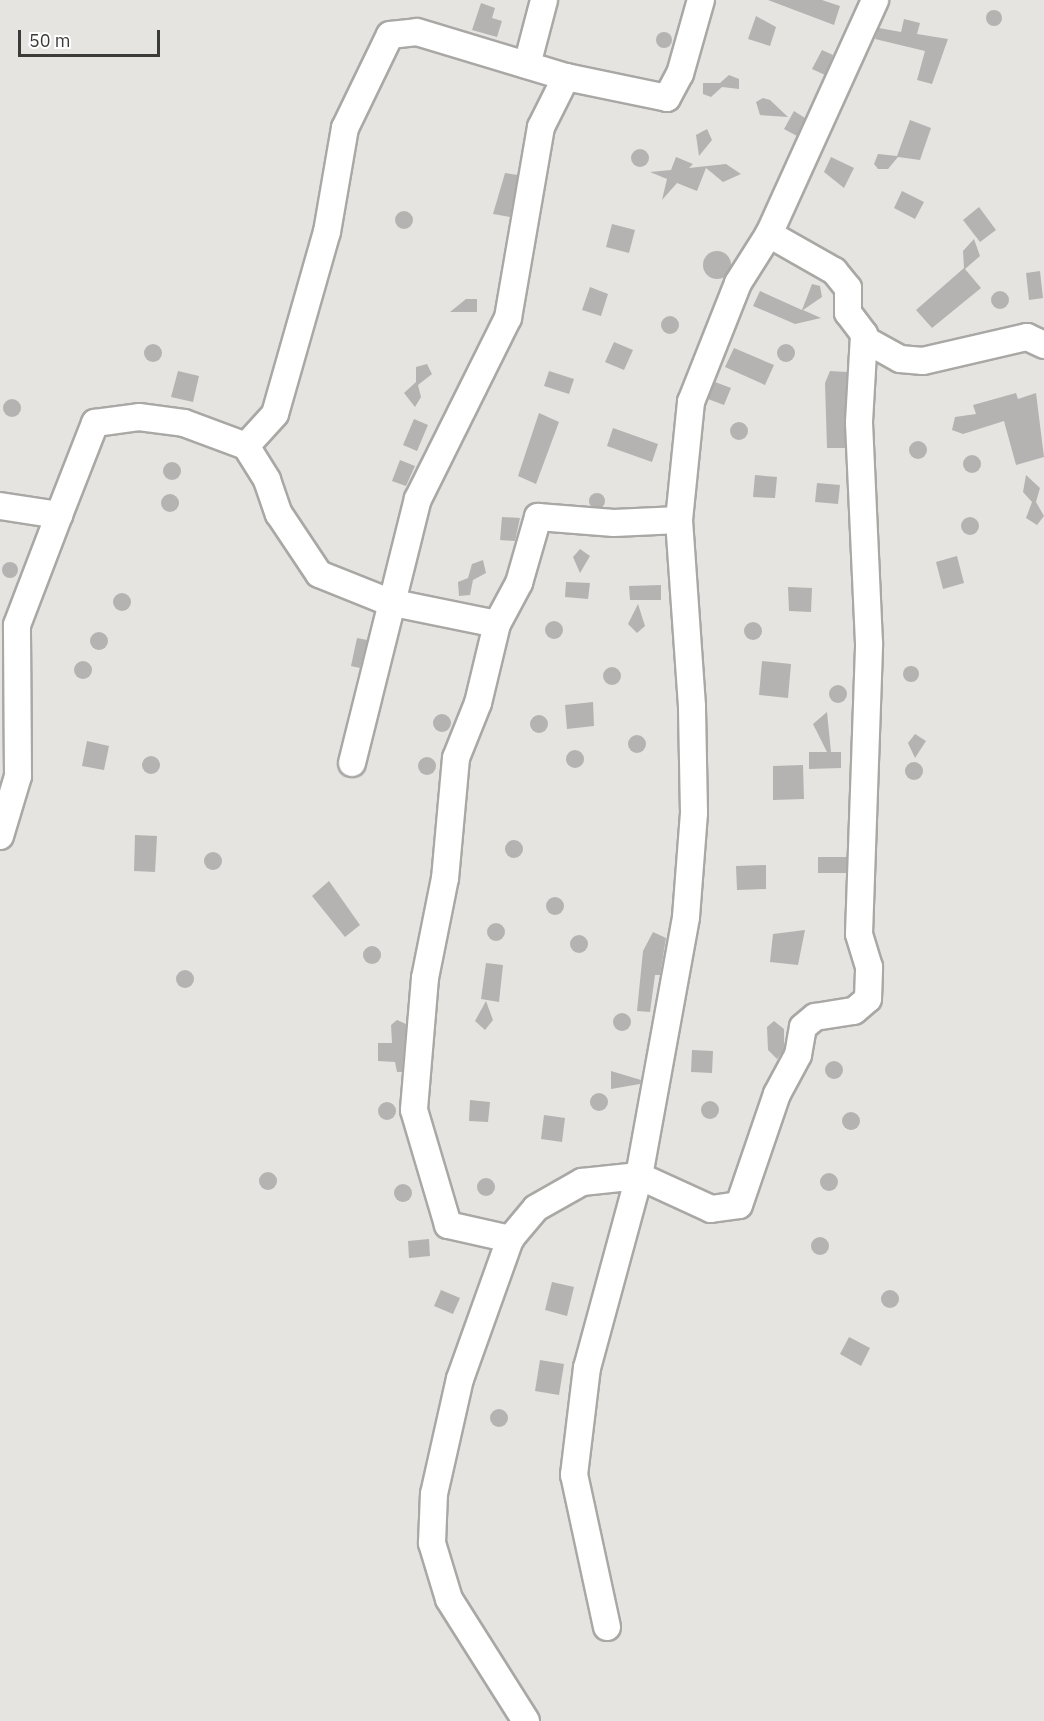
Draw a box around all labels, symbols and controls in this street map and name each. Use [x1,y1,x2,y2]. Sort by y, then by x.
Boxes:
scale bar [21,18,164,56]
text: 50 m [29,29,71,52]

